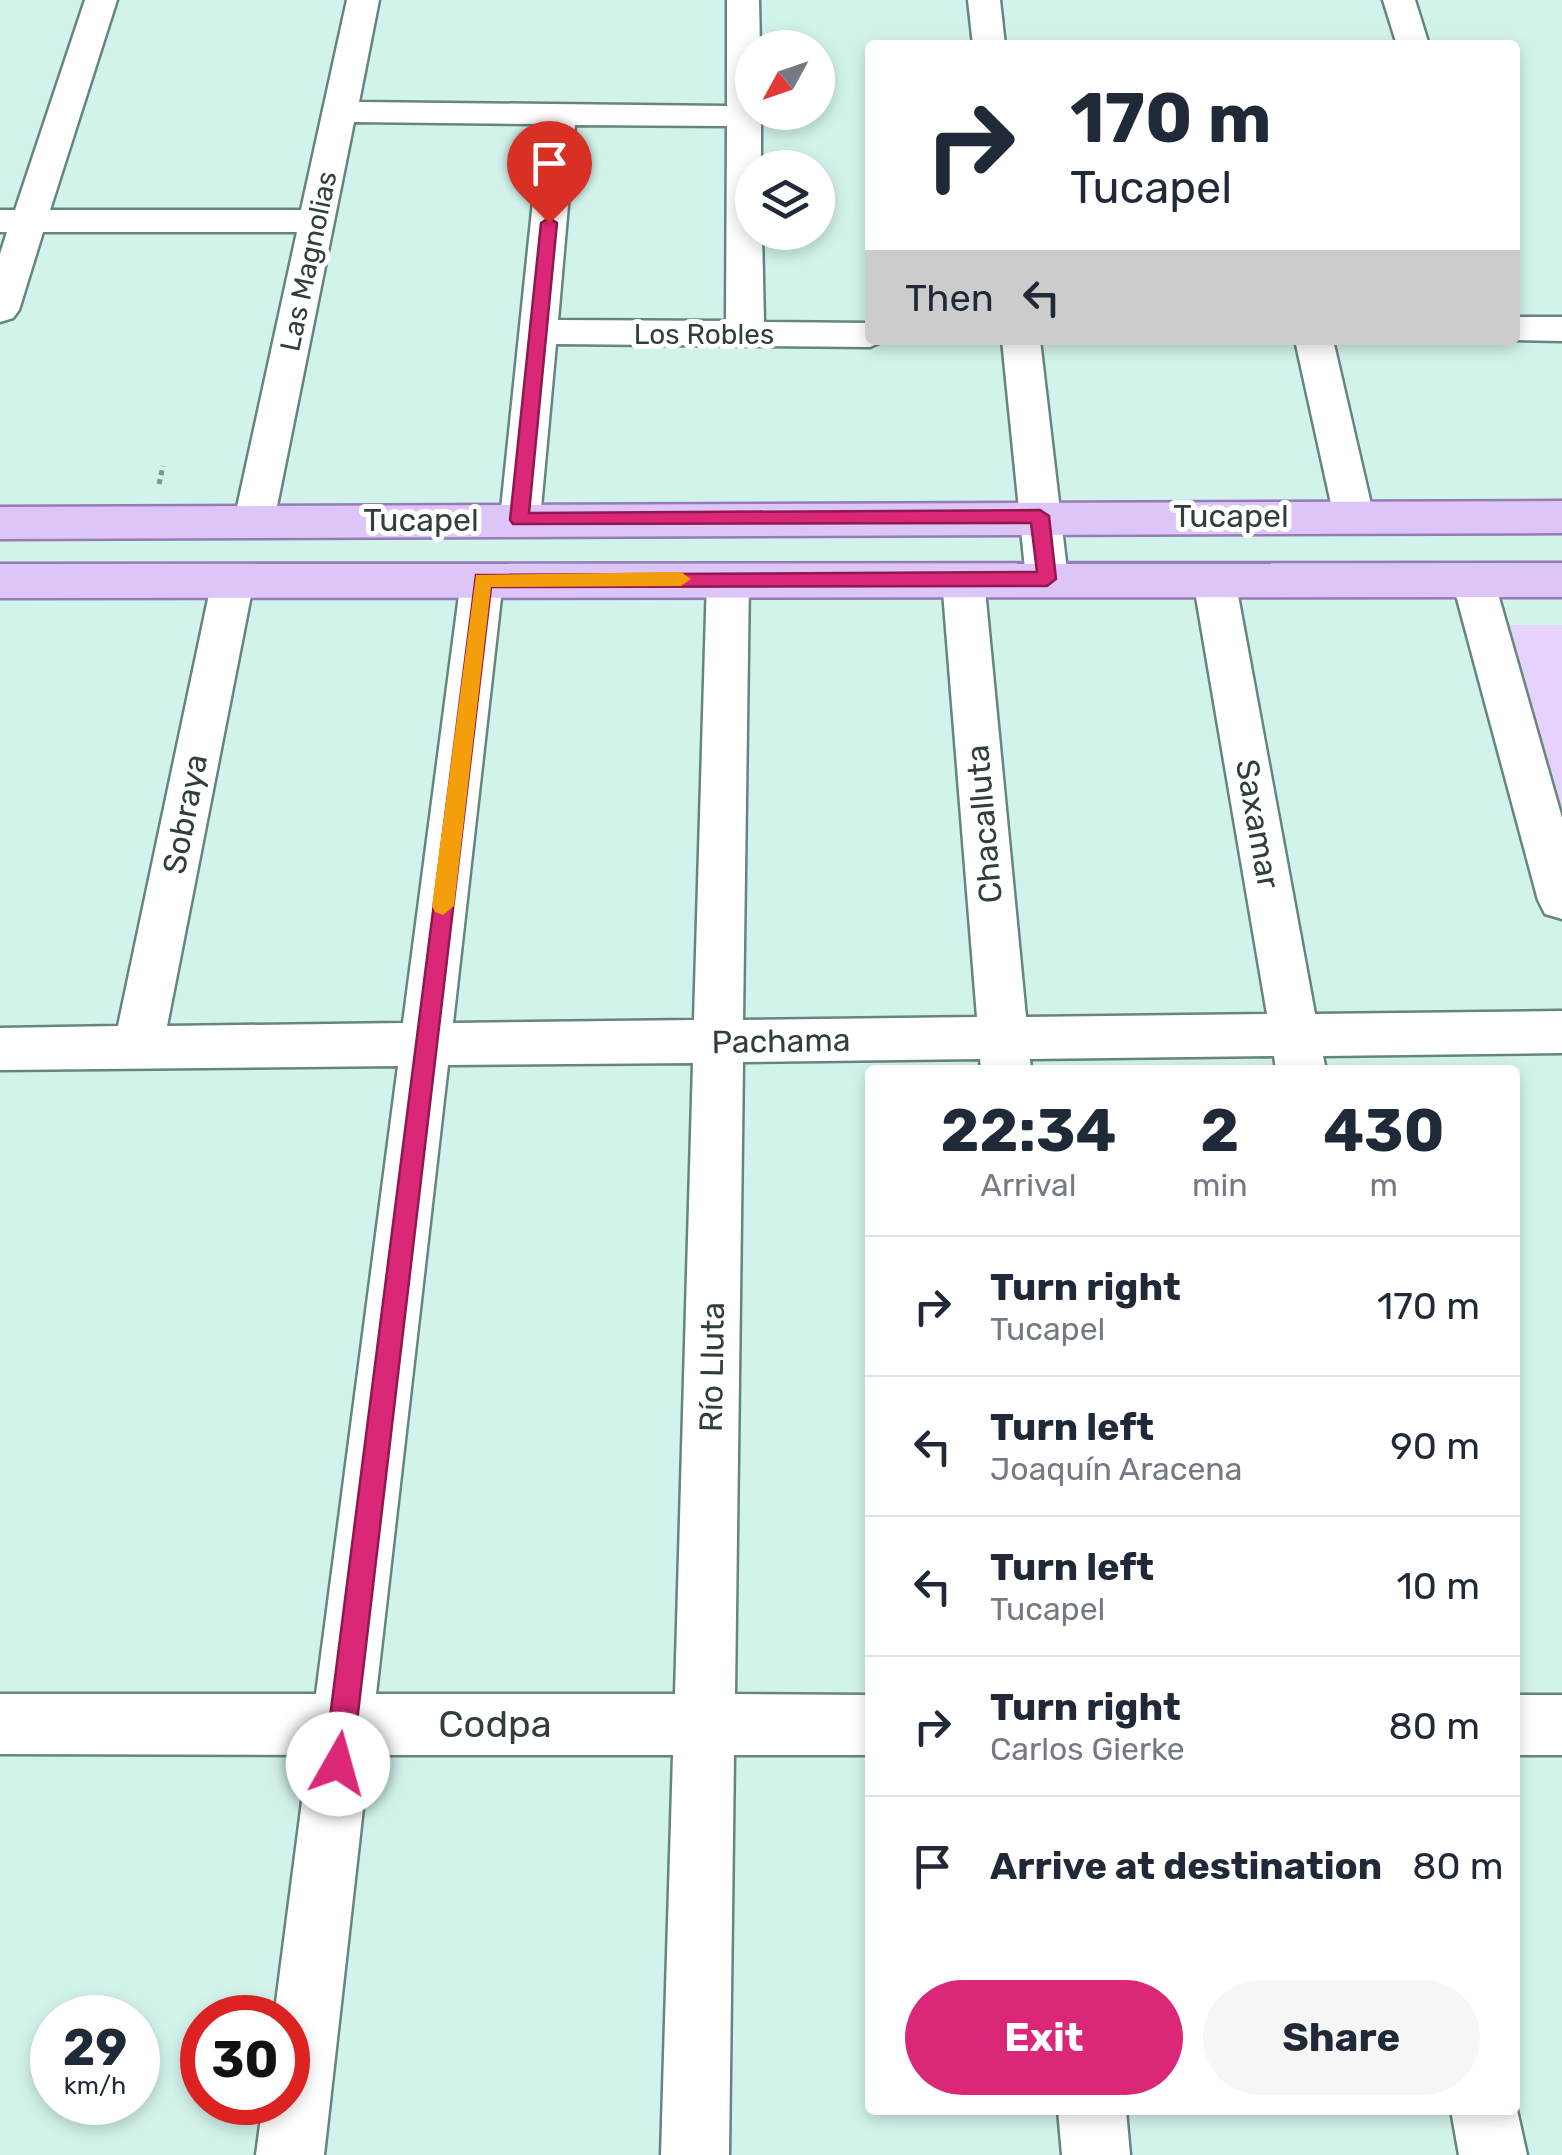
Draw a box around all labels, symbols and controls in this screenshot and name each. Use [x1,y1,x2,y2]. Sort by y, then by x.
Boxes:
north arrow [735,30,835,130]
map controls [735,30,835,250]
text: 170 m [1070,77,1272,160]
icon: right [905,80,1035,210]
pin [507,121,592,224]
icon: arrive [522,136,577,191]
button: layers [735,150,835,250]
text: Tucapel [1070,161,1232,214]
street label: Las Magnolias [273,168,344,354]
icon: left [1014,270,1069,325]
text: Then [905,275,994,321]
street label: Los Robles [634,318,774,351]
street label: Tucapel [1173,497,1289,535]
street label: Tucapel [363,501,479,539]
street label: Chacalluta [958,743,1010,905]
street label: Sobraya [155,751,215,877]
street label: Saxamar [1228,756,1288,892]
street label: Pachama [711,1021,851,1061]
text: 22:34 [941,1095,1117,1166]
text: 2 [1200,1095,1239,1166]
text: 430 [1323,1095,1444,1166]
text: Arrival [981,1166,1077,1204]
text: min [1192,1166,1248,1204]
text: m [1370,1166,1398,1204]
text: Turn right [990,1264,1181,1310]
icon: right [905,1279,960,1334]
text: 170 m [1377,1283,1480,1329]
street label: Río Lluta [692,1302,732,1432]
text: Tucapel [990,1310,1105,1348]
text: Turn left [990,1404,1154,1450]
icon: left [905,1419,960,1474]
text: 90 m [1390,1423,1480,1469]
text: Joaquín Aracena [990,1450,1242,1488]
text: Turn left [990,1544,1154,1590]
icon: left [905,1559,960,1614]
text: 10 m [1397,1563,1480,1609]
text: Tucapel [990,1590,1105,1628]
text: Turn right [990,1684,1181,1730]
icon: right [905,1699,960,1754]
street label: Codpa [438,1701,552,1747]
text: 80 m [1389,1703,1480,1749]
position arrow [286,1712,390,1816]
text: Carlos Gierke [990,1730,1185,1768]
icon: arrive [905,1839,960,1894]
text: Arrive at destination [990,1843,1382,1889]
text: 80 m [1412,1843,1504,1889]
button: Exit [905,1980,1183,2095]
button: Share [1203,1980,1480,2095]
speed limit sign: 30 [180,1995,310,2125]
text: 29 [63,2018,127,2078]
text: km/h [64,2071,126,2100]

